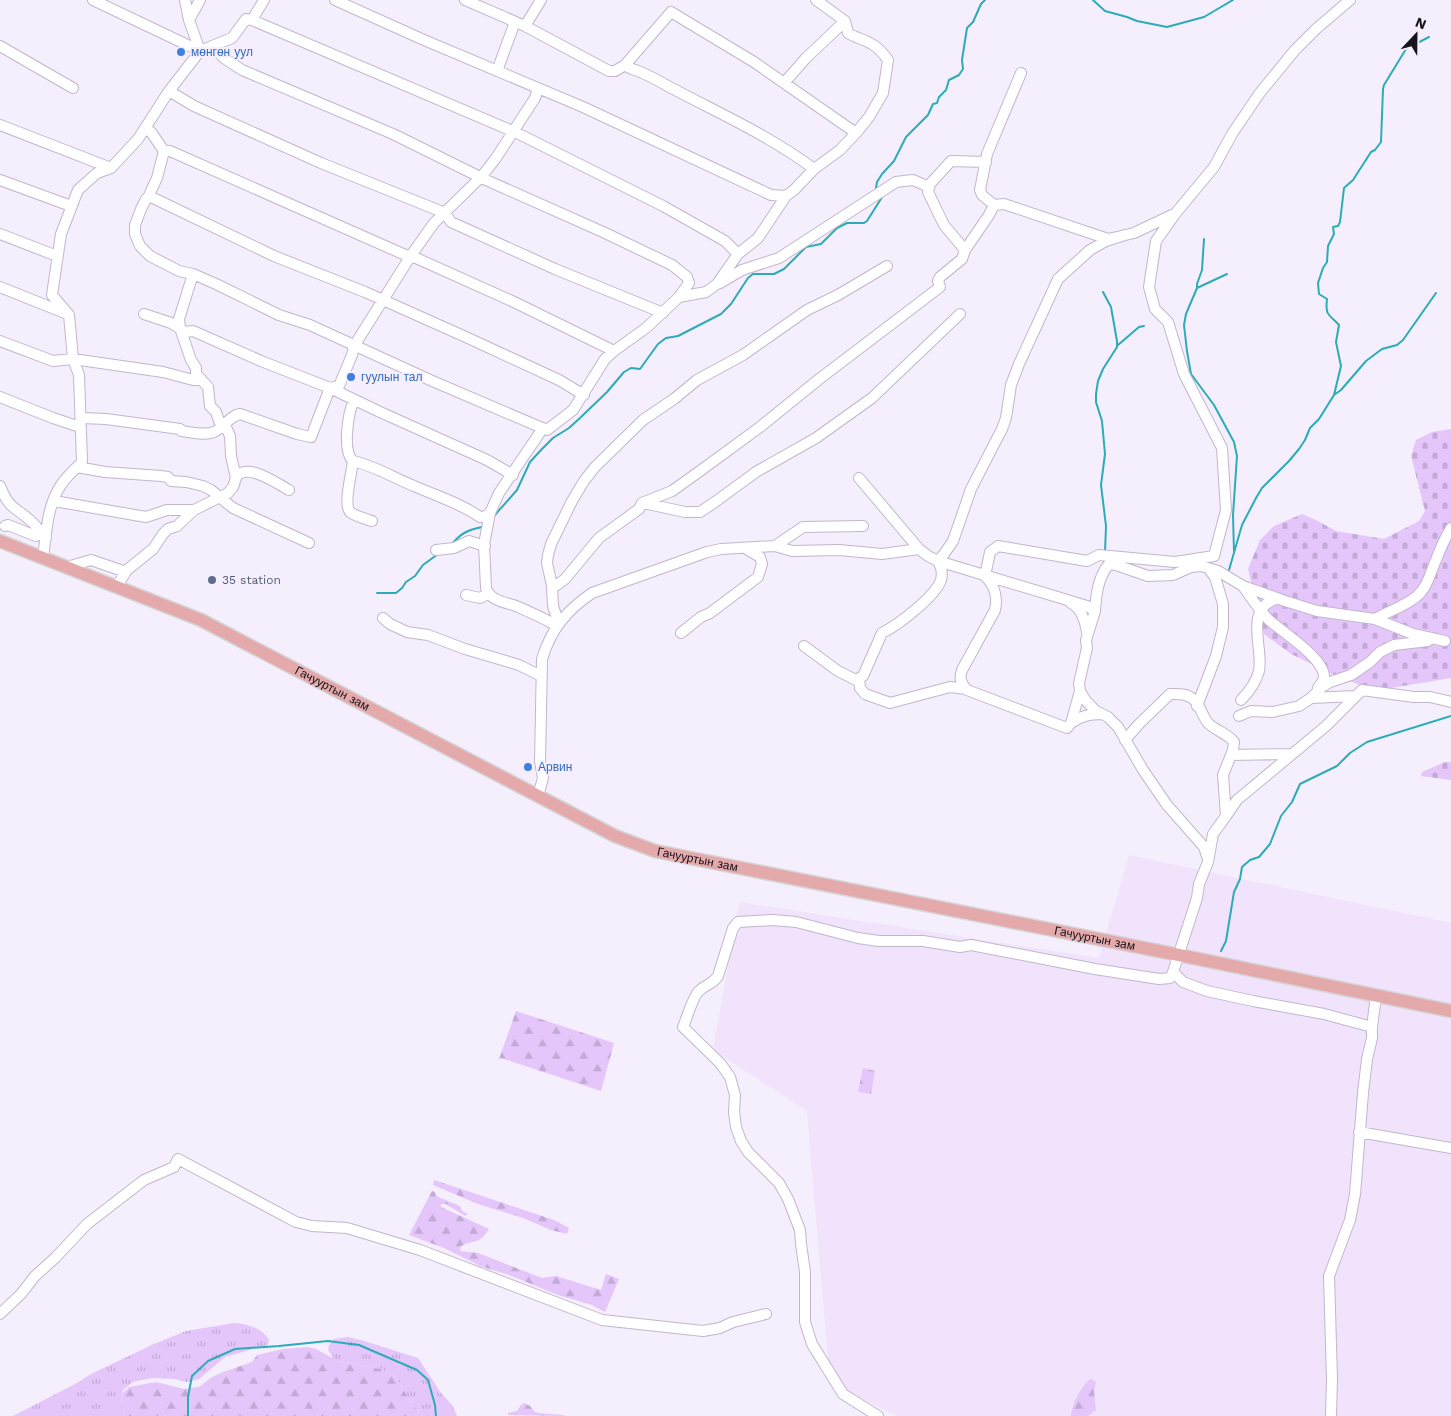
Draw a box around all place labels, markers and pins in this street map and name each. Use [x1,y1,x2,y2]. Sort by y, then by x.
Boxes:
place label: мөнгөн уул [191,45,253,59]
marker: мөнгөн уул [175,46,187,58]
place label: гуулын тал [361,370,423,384]
marker: гуулын тал [345,371,357,383]
place label: 35 station [222,573,281,587]
marker: 35 station [206,574,218,586]
place label: Арвин [538,760,572,774]
marker: Арвин [522,761,534,773]

